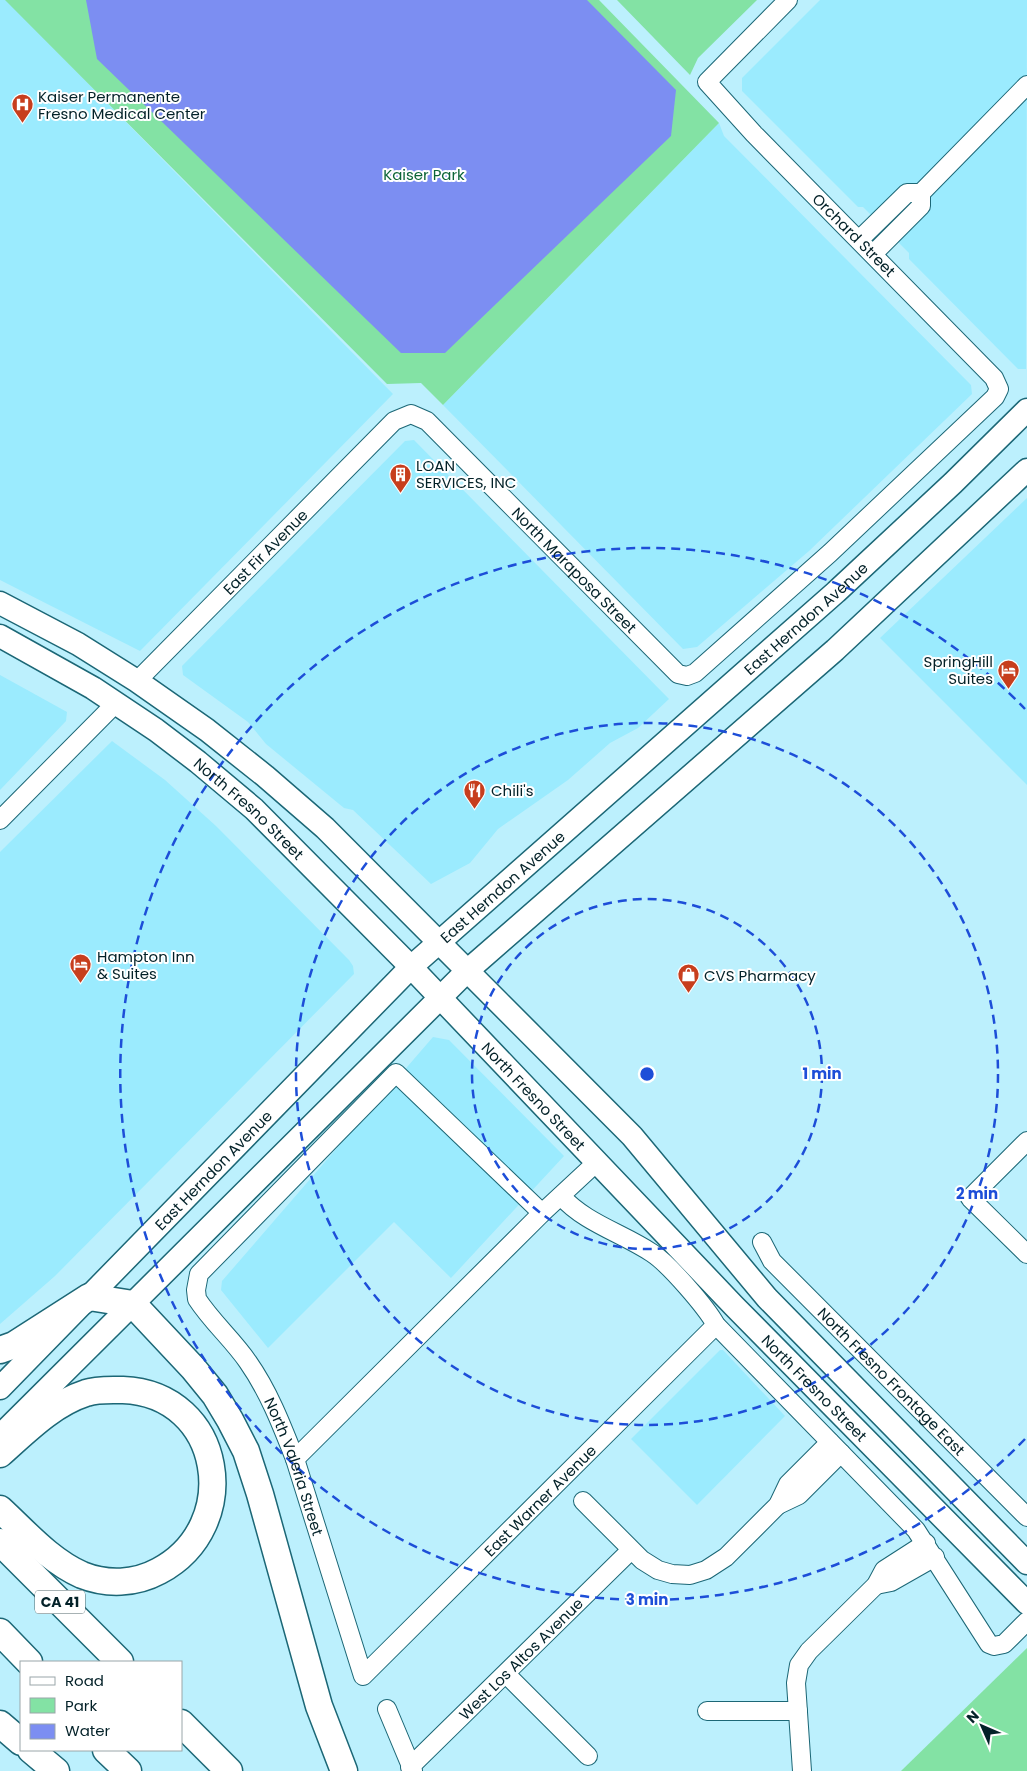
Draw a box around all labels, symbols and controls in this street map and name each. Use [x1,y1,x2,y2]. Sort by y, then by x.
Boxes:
place label: Kaiser Permanente Fresno Medical Center [38,86,206,124]
hospital icon: Kaiser Permanente Fresno Medical Center [10,93,34,124]
park label: Kaiser Park [383,164,465,185]
street label: Orchard Street [808,189,900,281]
place label: LOAN SERVICES, INC [416,455,516,493]
building icon: LOAN SERVICES, INC [388,462,412,493]
street label: North Maraposa Street [507,502,642,637]
street label: East Fir Avenue [218,504,312,599]
street label: East Herndon Avenue [739,557,872,679]
place label: SpringHill Suites [924,651,993,689]
hotel icon: SpringHill Suites [997,658,1021,689]
street label: North Fresno Street [190,752,309,864]
restaurant icon: Chili's [463,778,487,809]
place label: Chili's [491,780,534,801]
street label: East Herndon Avenue [435,826,569,947]
place label: Hampton Inn & Suites [97,946,195,984]
hotel icon: Hampton Inn & Suites [69,953,93,984]
shop icon: CVS Pharmacy [676,963,700,994]
place label: CVS Pharmacy [704,965,816,986]
street label: North Fresno Street [477,1037,591,1155]
text: 1 min [802,1063,842,1084]
centre of rings [638,1065,656,1083]
street label: East Herndon Avenue [150,1105,276,1234]
text: 2 min [956,1183,998,1204]
street label: North Fresno Frontage East [813,1302,970,1460]
street label: North Fresno Street [757,1330,872,1446]
street label: North Valeria Street [260,1394,329,1538]
street label: East Warner Avenue [479,1440,601,1561]
text: 3 min [626,1589,668,1610]
road number: CA 41 [35,1590,85,1614]
street label: West Los Altos Avenue [454,1593,587,1724]
legend [20,1661,182,1751]
text: Road [65,1670,104,1691]
text: Park [65,1695,97,1716]
north arrow [957,1701,1007,1751]
text: N [962,1706,984,1728]
text: Water [65,1720,111,1741]

